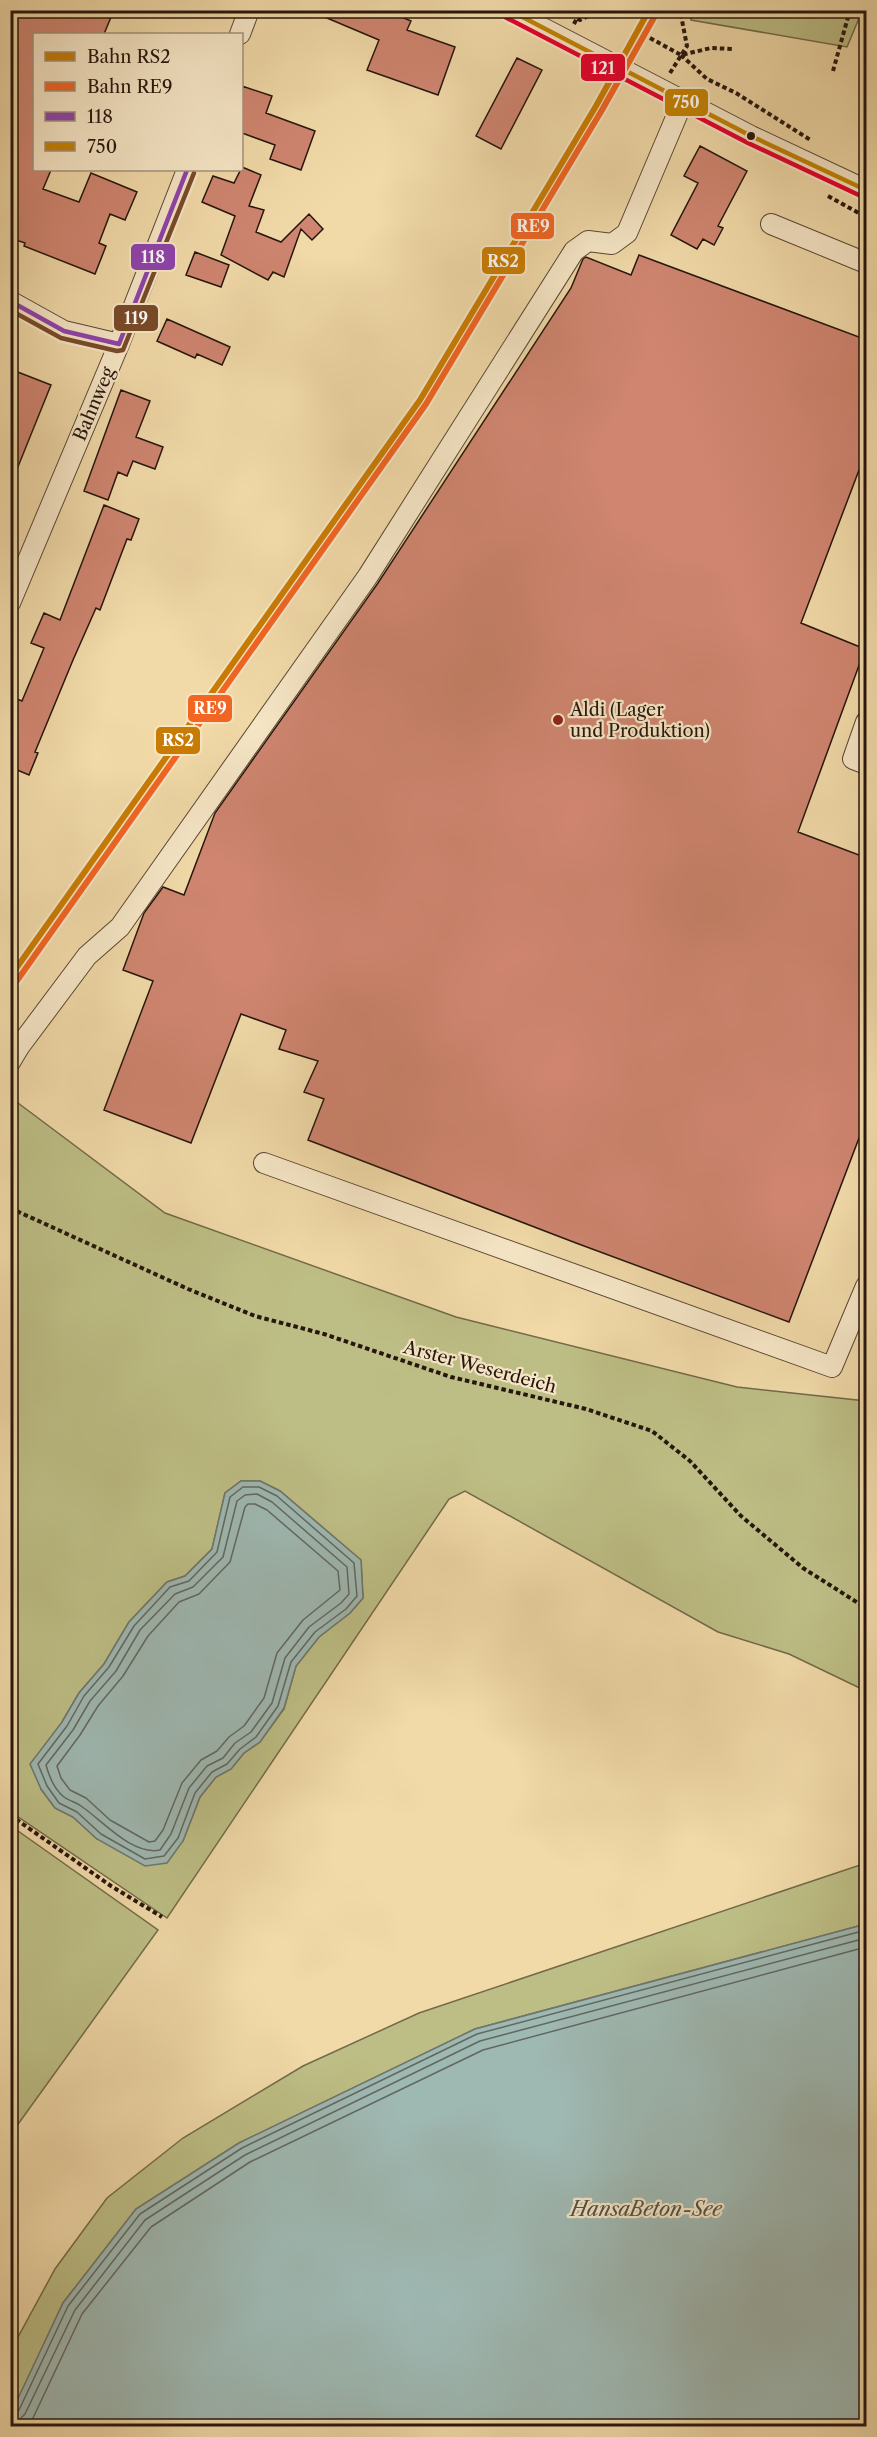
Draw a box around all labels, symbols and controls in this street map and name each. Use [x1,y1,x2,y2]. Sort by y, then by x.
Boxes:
legend [33,33,243,171]
text: Bahn RS2 [87,46,171,68]
line badge: 121 [580,53,626,82]
text: 121 [591,58,616,78]
text: Bahn RE9 [87,76,173,98]
line badge: 750 [664,88,709,117]
text: 750 [672,92,700,112]
text: 118 [87,106,113,128]
unlabelled marker [745,130,757,142]
text: 750 [87,136,117,158]
line badge: RE9 [510,212,555,240]
text: RE9 [516,216,550,236]
line badge: 118 [130,243,176,271]
line badge: RS2 [481,246,526,275]
text: 118 [141,247,165,267]
text: RS2 [487,251,519,271]
line badge: 119 [113,304,159,332]
text: 119 [124,308,148,328]
street label: Bahnweg [69,363,120,444]
line badge: RE9 [187,694,233,723]
text: RE9 [193,698,227,718]
place label: Aldi (Lager und Produktion) [569,699,710,742]
marker: Aldi (Lager und Produktion) [551,713,565,727]
line badge: RS2 [155,726,201,755]
text: RS2 [162,730,194,750]
street label: Arster Weserdeich [400,1336,559,1398]
water label: HansaBeton-See [568,2197,723,2221]

